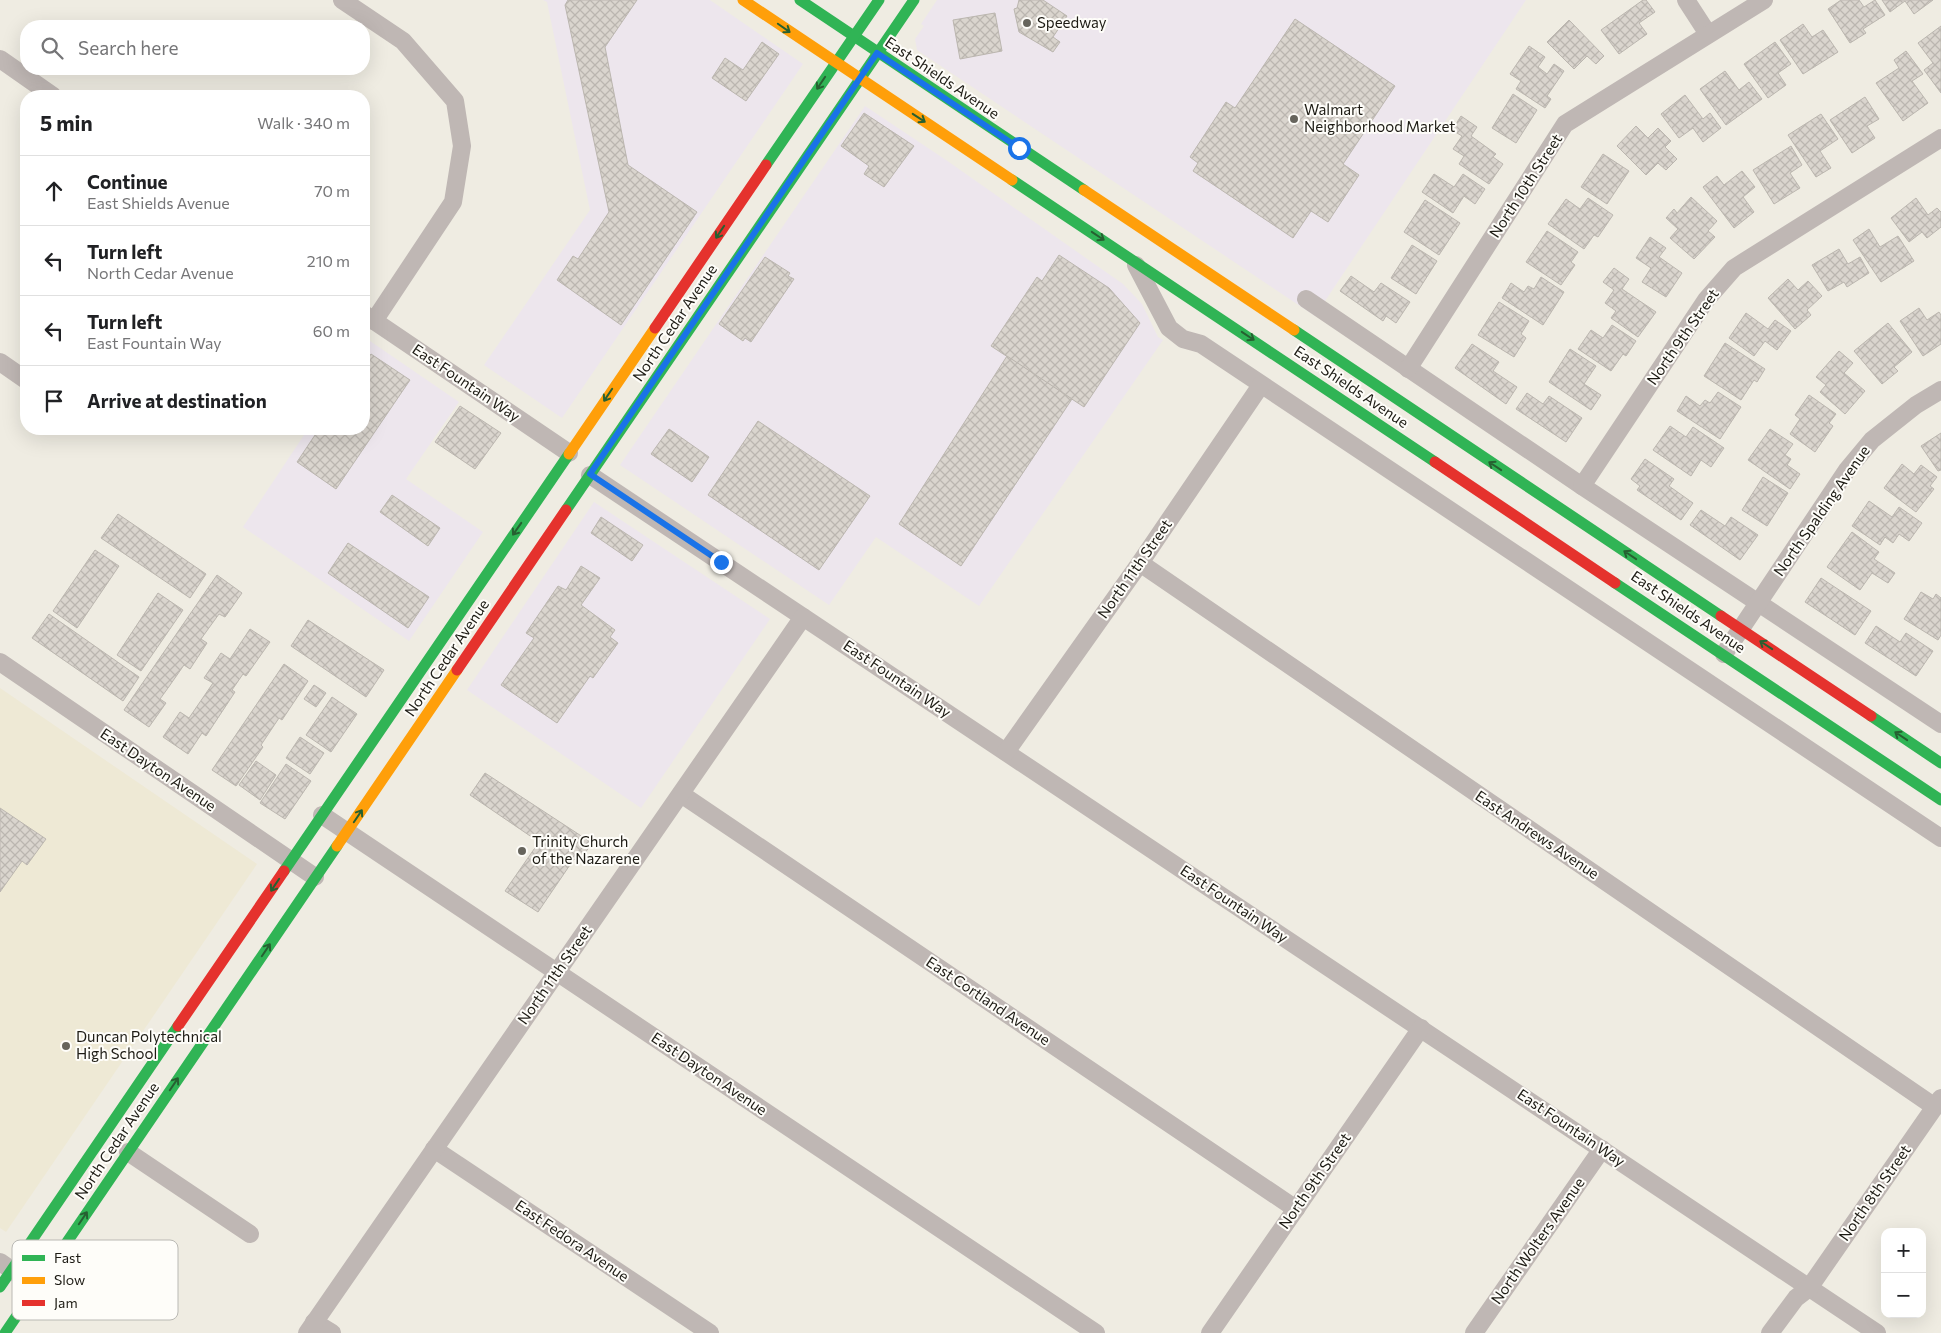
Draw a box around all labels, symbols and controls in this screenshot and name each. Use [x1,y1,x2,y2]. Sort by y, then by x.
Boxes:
place label: Speedway [1037,13,1107,31]
marker: Speedway [1021,17,1033,29]
search box [20,20,370,75]
one-way arrow [776,23,790,33]
street label: East Shields Avenue [882,32,1003,122]
icon: search [38,34,66,62]
text: Search here [78,36,178,59]
one-way arrow [816,76,826,90]
place label: Walmart Neighborhood Market [1304,100,1455,135]
text: 5 min [40,110,93,135]
one-way arrow [912,112,926,123]
text: Walk · 340 m [257,113,350,132]
marker: Walmart Neighborhood Market [1288,113,1300,125]
street label: North 10th Street [1485,130,1565,241]
route start [1008,137,1031,160]
text: Continue [87,170,167,193]
icon: ahead [40,177,68,205]
text: 70 m [314,181,350,200]
text: East Shields Avenue [87,193,230,212]
one-way arrow [715,225,725,239]
one-way arrow [1091,231,1105,241]
text: Turn left [87,240,162,263]
icon: left [40,247,68,275]
text: 210 m [307,251,350,270]
street label: North Cedar Avenue [628,260,720,384]
text: North Cedar Avenue [87,263,234,282]
street label: North 9th Street [1642,285,1722,388]
text: Turn left [87,310,162,333]
icon: left [40,317,68,345]
text: 60 m [313,321,350,340]
one-way arrow [1241,331,1255,341]
text: East Fountain Way [87,333,221,352]
street label: East Fountain Way [409,339,524,425]
street label: East Shields Avenue [1291,341,1412,431]
icon: arrive [40,387,68,415]
one-way arrow [603,388,613,402]
text: Arrive at destination [87,389,267,412]
street label: North Spalding Avenue [1769,442,1873,579]
one-way arrow [1488,461,1502,471]
street label: North 11th Street [1093,515,1175,621]
one-way arrow [511,522,522,536]
one-way arrow [1624,550,1638,560]
route end [710,551,733,574]
street label: East Shields Avenue [1628,566,1749,656]
street label: North Cedar Avenue [400,595,492,719]
street label: East Fountain Way [840,635,955,721]
one-way arrow [1759,640,1773,651]
street label: East Dayton Avenue [97,724,220,815]
one-way arrow [1894,731,1908,741]
street label: East Andrews Avenue [1472,786,1603,882]
one-way arrow [353,809,363,823]
place label: Trinity Church of the Nazarene [532,832,640,867]
marker: Trinity Church of the Nazarene [516,845,528,857]
street label: East Fountain Way [1177,860,1292,946]
one-way arrow [270,877,280,891]
street label: North 11th Street [513,921,595,1027]
one-way arrow [261,943,271,957]
street label: East Cortland Avenue [923,952,1054,1048]
place label: Duncan Polytechnical High School [76,1027,222,1062]
street label: East Dayton Avenue [648,1028,771,1119]
marker: Duncan Polytechnical High School [60,1040,72,1052]
one-way arrow [169,1077,179,1091]
street label: North Cedar Avenue [70,1078,162,1202]
street label: East Fountain Way [1514,1084,1629,1170]
street label: North 9th Street [1274,1129,1354,1232]
street label: North 8th Street [1834,1141,1914,1244]
street label: North Wolters Avenue [1487,1174,1588,1307]
street label: East Fedora Avenue [512,1196,633,1285]
one-way arrow [78,1211,88,1225]
map controls [1881,1228,1926,1318]
button: + [1881,1228,1926,1273]
legend [12,1240,178,1320]
text: Fast [54,1249,81,1266]
text: Slow [54,1271,85,1288]
button: − [1881,1273,1926,1318]
text: Jam [54,1294,78,1311]

